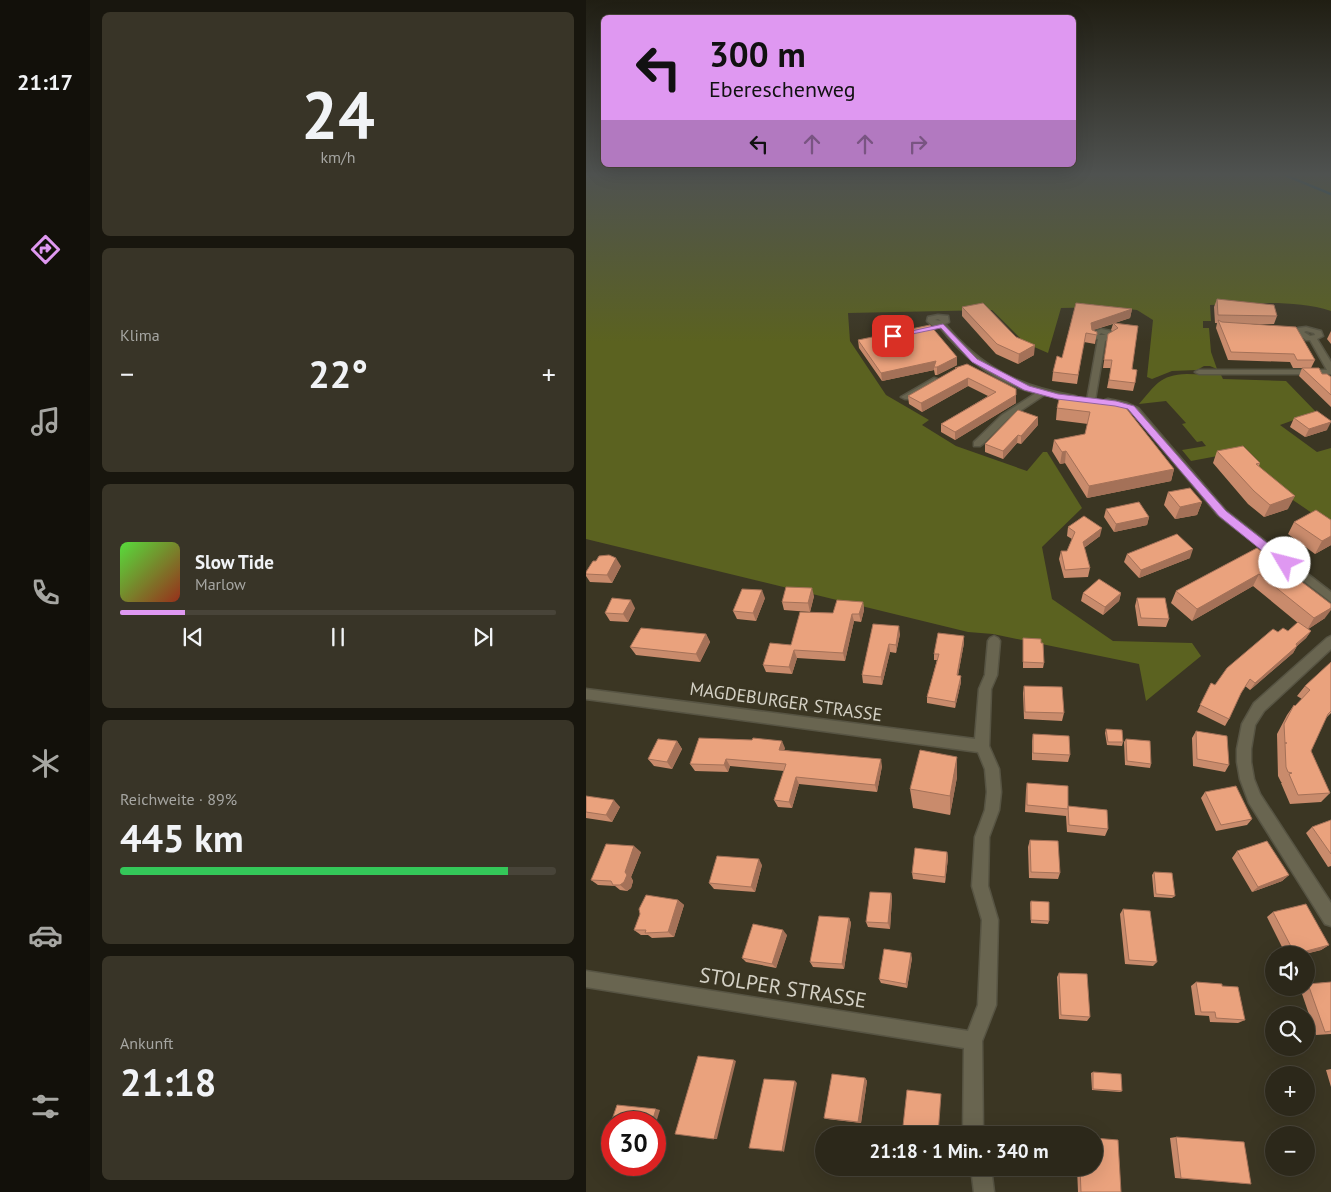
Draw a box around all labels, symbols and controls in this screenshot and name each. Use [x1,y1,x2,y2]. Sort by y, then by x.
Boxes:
text: 300 m [709,31,806,77]
icon: left [626,35,691,100]
text: 21:17 [17,68,73,96]
text: 24 [301,72,375,156]
text: Ebereschenweg [709,75,856,103]
icon: left [745,130,773,158]
icon: ahead [798,130,826,158]
icon: ahead [851,130,879,158]
icon: right [904,130,932,158]
text: km/h [320,147,356,167]
icon: directions [28,232,63,267]
pin [872,315,914,357]
icon: arrive [879,322,907,350]
text: Klima [120,325,160,345]
text: 22° [308,349,368,398]
text: − [120,355,134,392]
text: + [542,355,556,392]
icon: music [28,404,63,439]
position arrow [1258,536,1310,588]
text: Slow Tide [195,550,274,574]
text: Marlow [195,574,246,594]
icon: phone [28,575,63,610]
icon: previous [179,623,207,651]
icon: pause [324,623,352,651]
icon: next [469,623,497,651]
street label: MAGDEBURGER STRASSE [688,677,884,726]
icon: climate [28,746,63,781]
text: Reichweite · 89% [120,789,237,809]
text: 445 km [120,813,244,862]
icon: car [28,918,63,953]
map controls [1265,946,1315,1176]
button: sound [1265,946,1315,996]
street label: STOLPER STRASSE [698,961,869,1014]
button: search [1265,1006,1315,1056]
text: Ankunft [120,1033,173,1053]
text: 21:18 [120,1057,216,1106]
button: + [1265,1066,1315,1116]
icon: filters [28,1089,63,1124]
speed limit sign: 30 [601,1111,666,1176]
button: − [1265,1126,1315,1176]
text: 21:18 · 1 Min. · 340 m [869,1139,1049,1163]

